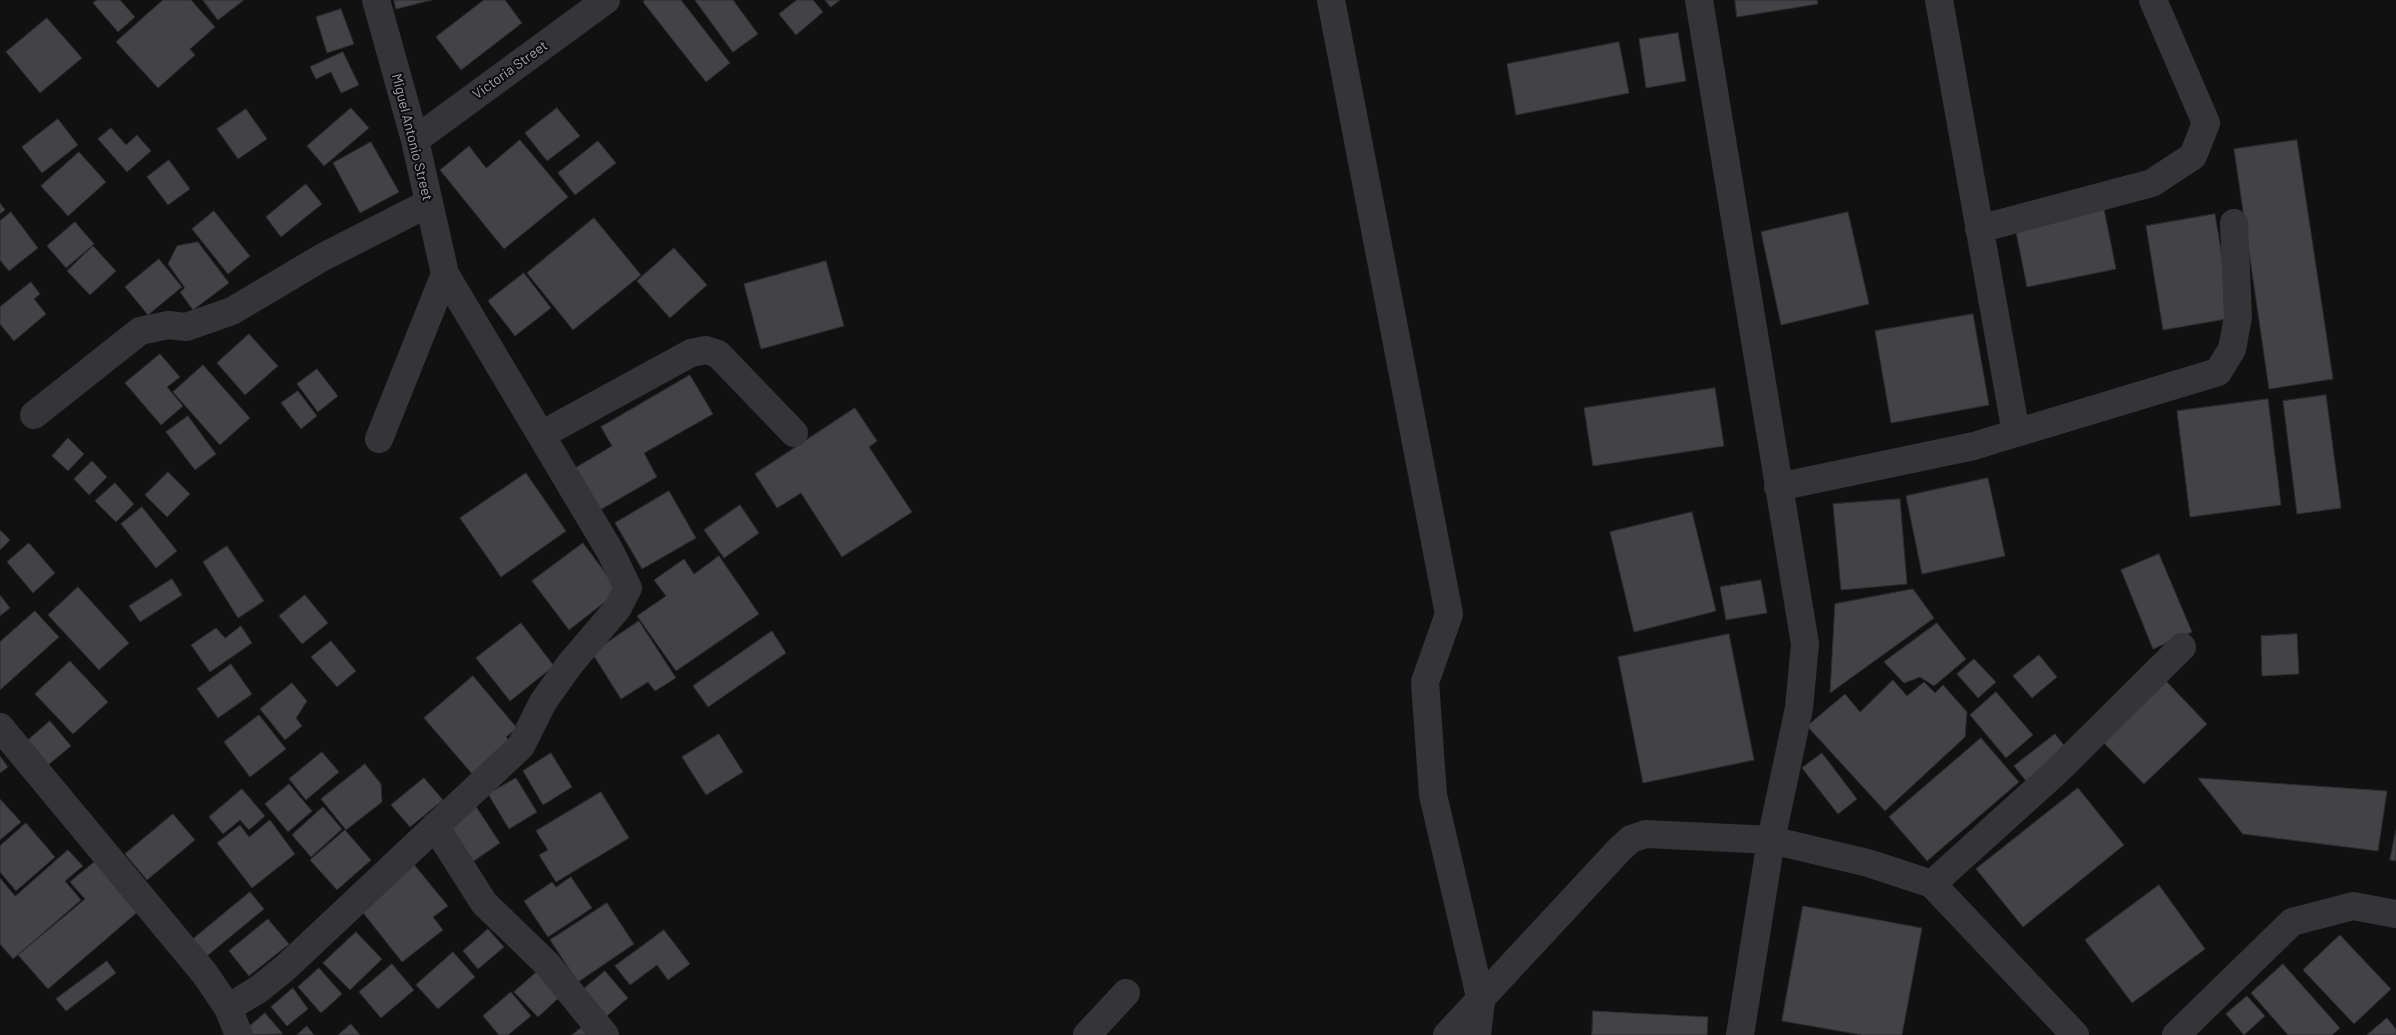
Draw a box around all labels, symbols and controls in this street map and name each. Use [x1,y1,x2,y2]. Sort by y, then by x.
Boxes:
street label: Victoria Street [469,37,551,103]
street label: Miguel Antonio Street [388,72,436,202]

